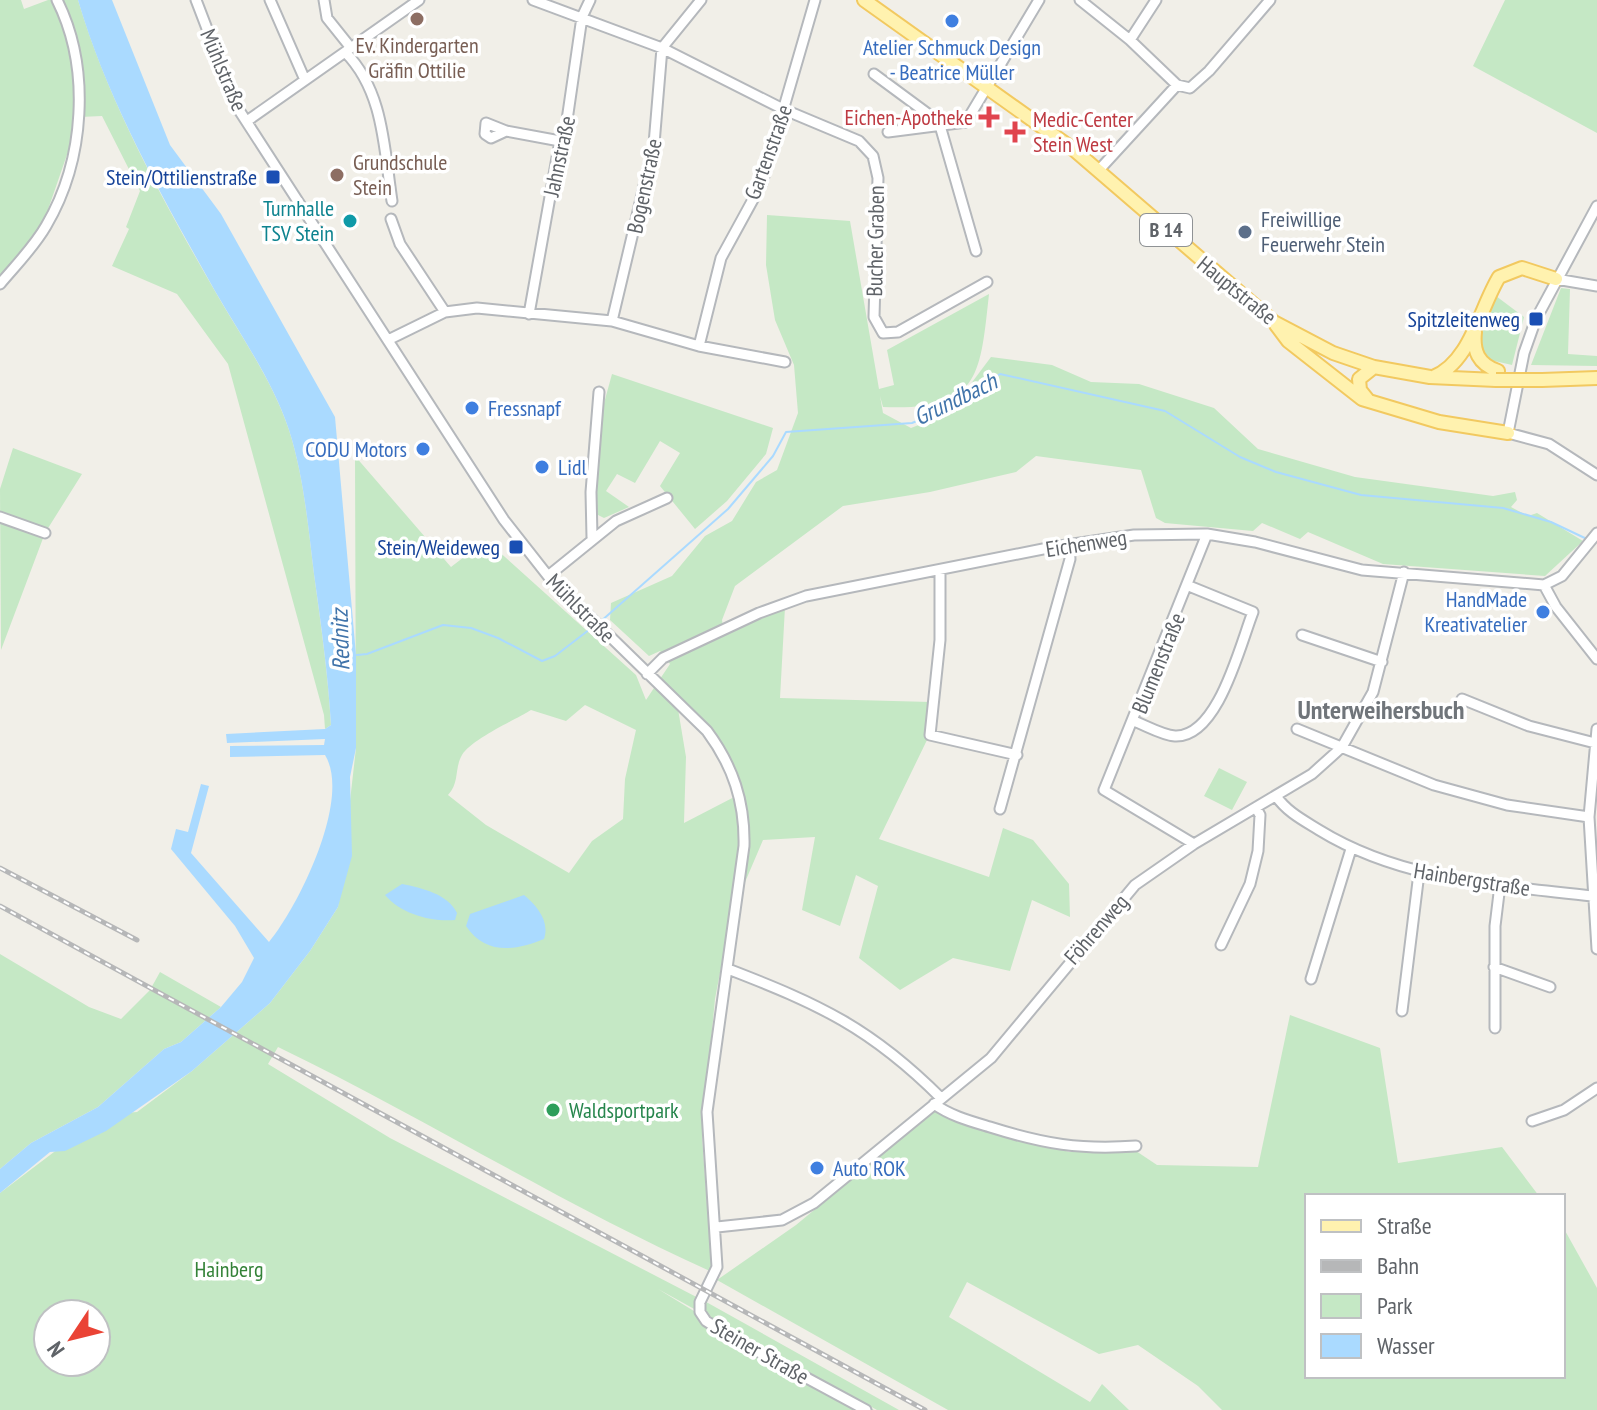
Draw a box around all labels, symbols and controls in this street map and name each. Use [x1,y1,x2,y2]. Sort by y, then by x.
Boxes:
marker: Ev. Kindergarten Gräfin Ottilie [408,10,426,28]
marker: Atelier Schmuck Design - Beatrice Müller [943,12,961,30]
street label: Mühlstraße [194,25,254,115]
place label: Ev. Kindergarten Gräfin Ottilie [355,31,479,84]
place label: Atelier Schmuck Design - Beatrice Müller [863,33,1041,86]
street label: Gartenstraße [738,101,798,203]
place label: Eichen-Apotheke [845,103,973,131]
place label: Medic-Center Stein West [1033,105,1133,158]
marker: Eichen-Apotheke [980,108,998,126]
street label: Jahnstraße [537,113,581,200]
marker: Medic-Center Stein West [1004,121,1026,143]
street label: Bogenstraße [620,136,668,236]
place label: Grundschule Stein [353,148,447,201]
place label: Stein/Ottilienstraße [106,163,257,191]
marker: Grundschule Stein [328,166,346,184]
marker: Stein/Ottilienstraße [264,168,282,186]
street label: Bucher Graben [860,185,890,297]
place label: Turnhalle TSV Stein [262,194,334,247]
place label: Freiwillige Feuerwehr Stein [1261,205,1385,258]
marker: Turnhalle TSV Stein [341,212,359,230]
road number: B 14 [1140,214,1192,246]
marker: Freiwillige Feuerwehr Stein [1236,223,1254,241]
street label: Hauptstraße [1192,250,1282,330]
place label: Spitzleitenweg [1407,305,1520,333]
marker: Spitzleitenweg [1527,310,1545,328]
water label: Grundbach [908,365,1003,432]
place label: Fressnapf [488,394,562,422]
marker: Fressnapf [463,399,481,417]
place label: CODU Motors [305,435,407,463]
marker: CODU Motors [414,440,432,458]
place label: Lidl [558,453,587,481]
marker: Lidl [533,458,551,476]
street label: Eichenweg [1043,523,1129,563]
place label: Stein/Weideweg [377,533,500,561]
marker: Stein/Weideweg [507,538,525,556]
street label: Mühlstraße [541,568,621,648]
place label: HandMade Kreativatelier [1425,585,1527,638]
marker: HandMade Kreativatelier [1534,603,1552,621]
water label: Rednitz [323,606,357,671]
street label: Blumenstraße [1125,608,1191,718]
district label: Unterweihersbuch [1297,693,1465,726]
street label: Hainbergstraße [1412,856,1532,902]
street label: Föhrenweg [1058,888,1134,970]
place label: Waldsportpark [569,1096,679,1124]
marker: Waldsportpark [544,1101,562,1119]
place label: Auto ROK [833,1154,906,1182]
marker: Auto ROK [808,1159,826,1177]
legend [1305,1194,1565,1378]
text: Straße [1377,1210,1432,1241]
text: Bahn [1377,1250,1419,1281]
park label: Hainberg [194,1255,264,1283]
text: Park [1377,1290,1413,1321]
north arrow [32,1298,112,1378]
street label: Steiner Straße [706,1312,814,1390]
text: Wasser [1377,1330,1435,1361]
text: N [41,1337,70,1362]

